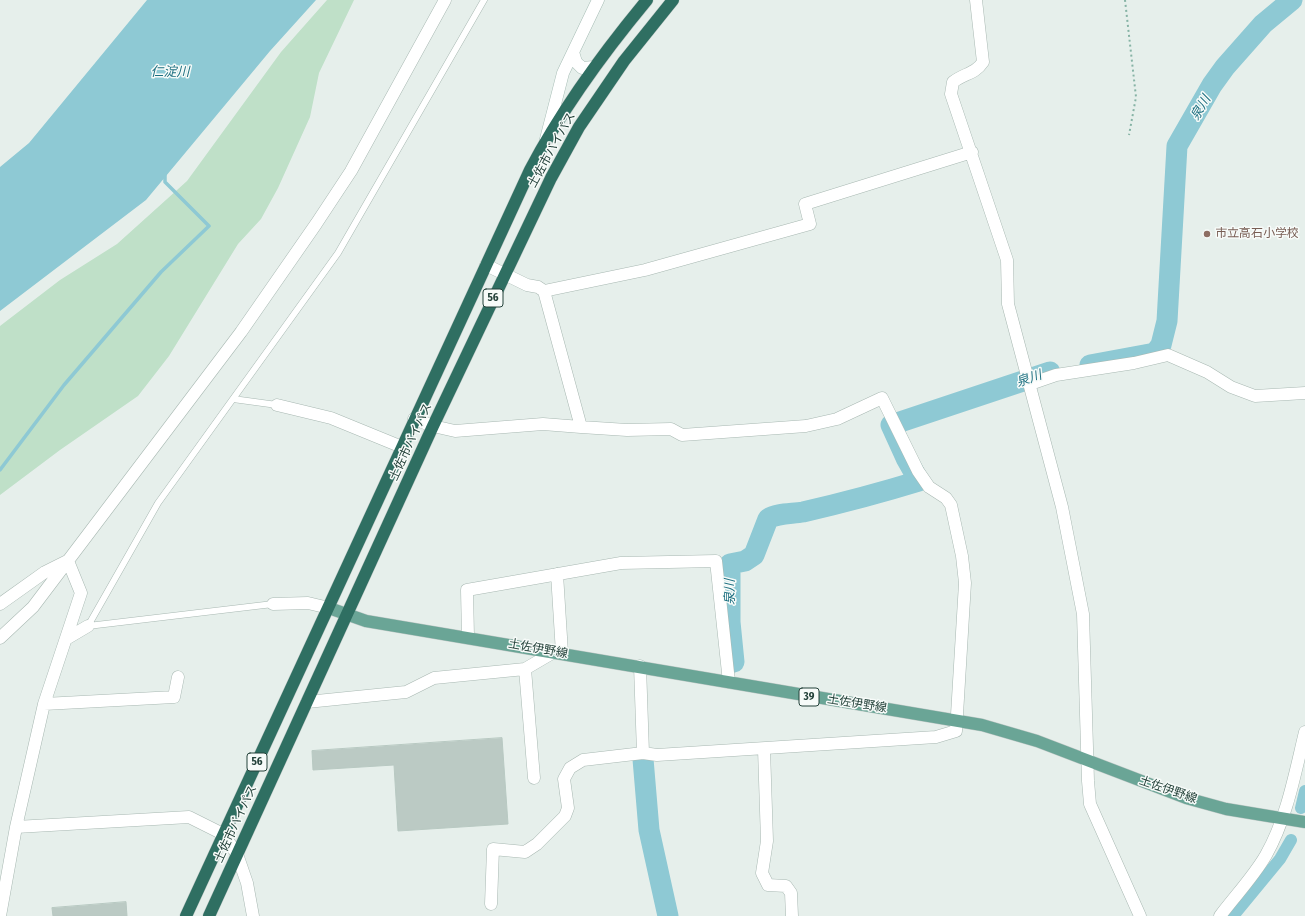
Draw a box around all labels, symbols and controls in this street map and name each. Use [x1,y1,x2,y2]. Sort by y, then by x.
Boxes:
water label: 仁淀川 [151,64,189,80]
water label: 泉川 [1188,93,1214,123]
street label: 土佐市バイパス [525,110,579,190]
place label: 市立高石小学校 [1215,227,1299,241]
marker: 市立高石小学校 [1202,229,1212,239]
road number: 56 [483,289,503,307]
water label: 泉川 [1014,367,1044,391]
street label: 土佐市バイパス [387,401,435,483]
water label: 泉川 [722,579,738,605]
street label: 土佐伊野線 [507,637,569,661]
road number: 39 [799,688,819,706]
street label: 土佐伊野線 [826,692,888,716]
road number: 56 [247,753,267,771]
street label: 土佐伊野線 [1137,773,1199,807]
street label: 土佐市バイパス [212,783,260,865]

